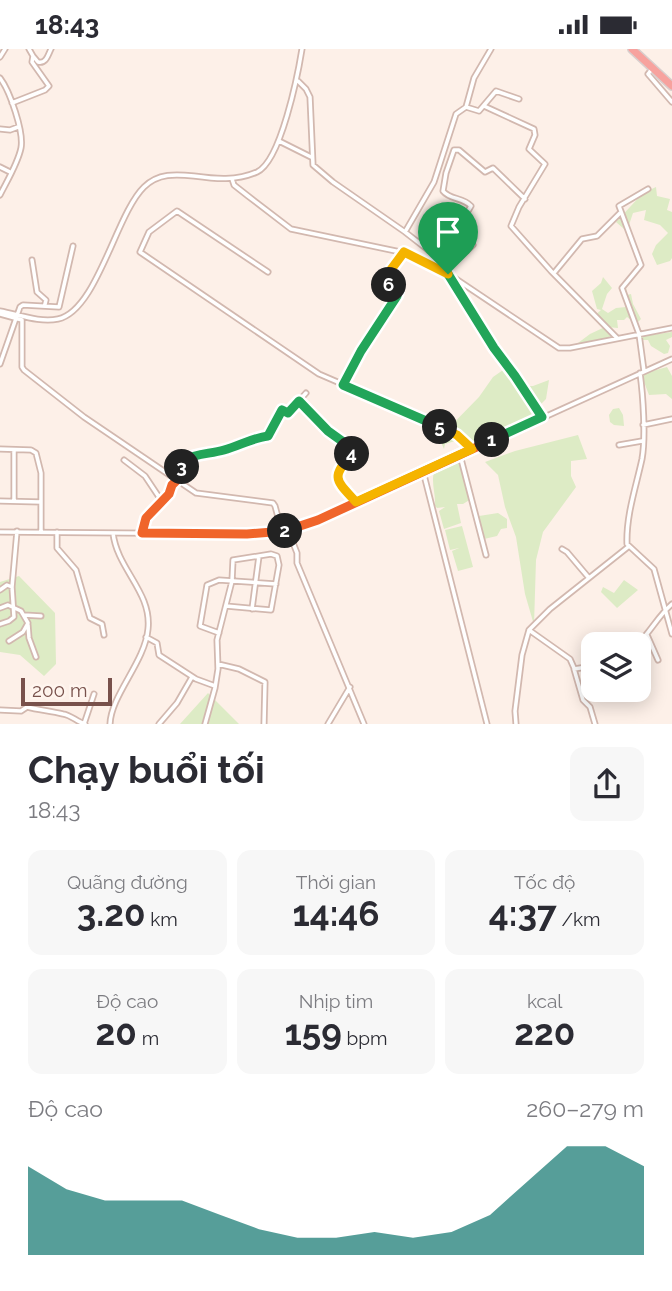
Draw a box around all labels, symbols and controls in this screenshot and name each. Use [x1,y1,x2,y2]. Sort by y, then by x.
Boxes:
text: 18:43 [35,10,99,40]
pin [418,202,478,274]
icon: arrive [429,213,467,251]
pin: 6 [372,267,406,303]
text: 6 [383,273,394,295]
pin: 5 [422,409,458,445]
text: 5 [434,415,445,437]
pin: 1 [475,423,510,457]
text: 1 [487,428,496,450]
pin: 4 [334,437,370,471]
text: 4 [346,442,357,464]
pin: 3 [164,449,200,485]
text: 3 [176,455,187,477]
pin: 2 [268,513,302,549]
text: 2 [279,519,290,541]
map controls [581,632,651,702]
button: layers [581,632,651,702]
scale bar [21,675,112,707]
text: 200 m [32,679,87,701]
text: Chạy buổi tối [28,747,265,792]
button: share [570,747,644,821]
text: 18:43 [28,796,81,823]
text: Quãng đường [67,871,188,893]
text: Thời gian [296,871,376,893]
text: Tốc độ [514,871,575,893]
text: 3.20 [77,893,145,934]
text: 14:46 [292,893,380,934]
text: 4:37 [489,893,557,934]
text: km [145,908,178,930]
text: /km [557,908,600,930]
text: Độ cao [96,990,158,1012]
text: Nhịp tim [299,990,373,1012]
text: kcal [527,990,562,1012]
text: 20 [96,1012,137,1053]
text: 159 [284,1012,342,1053]
text: 220 [514,1012,575,1053]
text: m [137,1027,159,1049]
text: bpm [342,1027,388,1049]
text: Độ cao [28,1095,103,1122]
text: 260–279 m [526,1095,644,1122]

